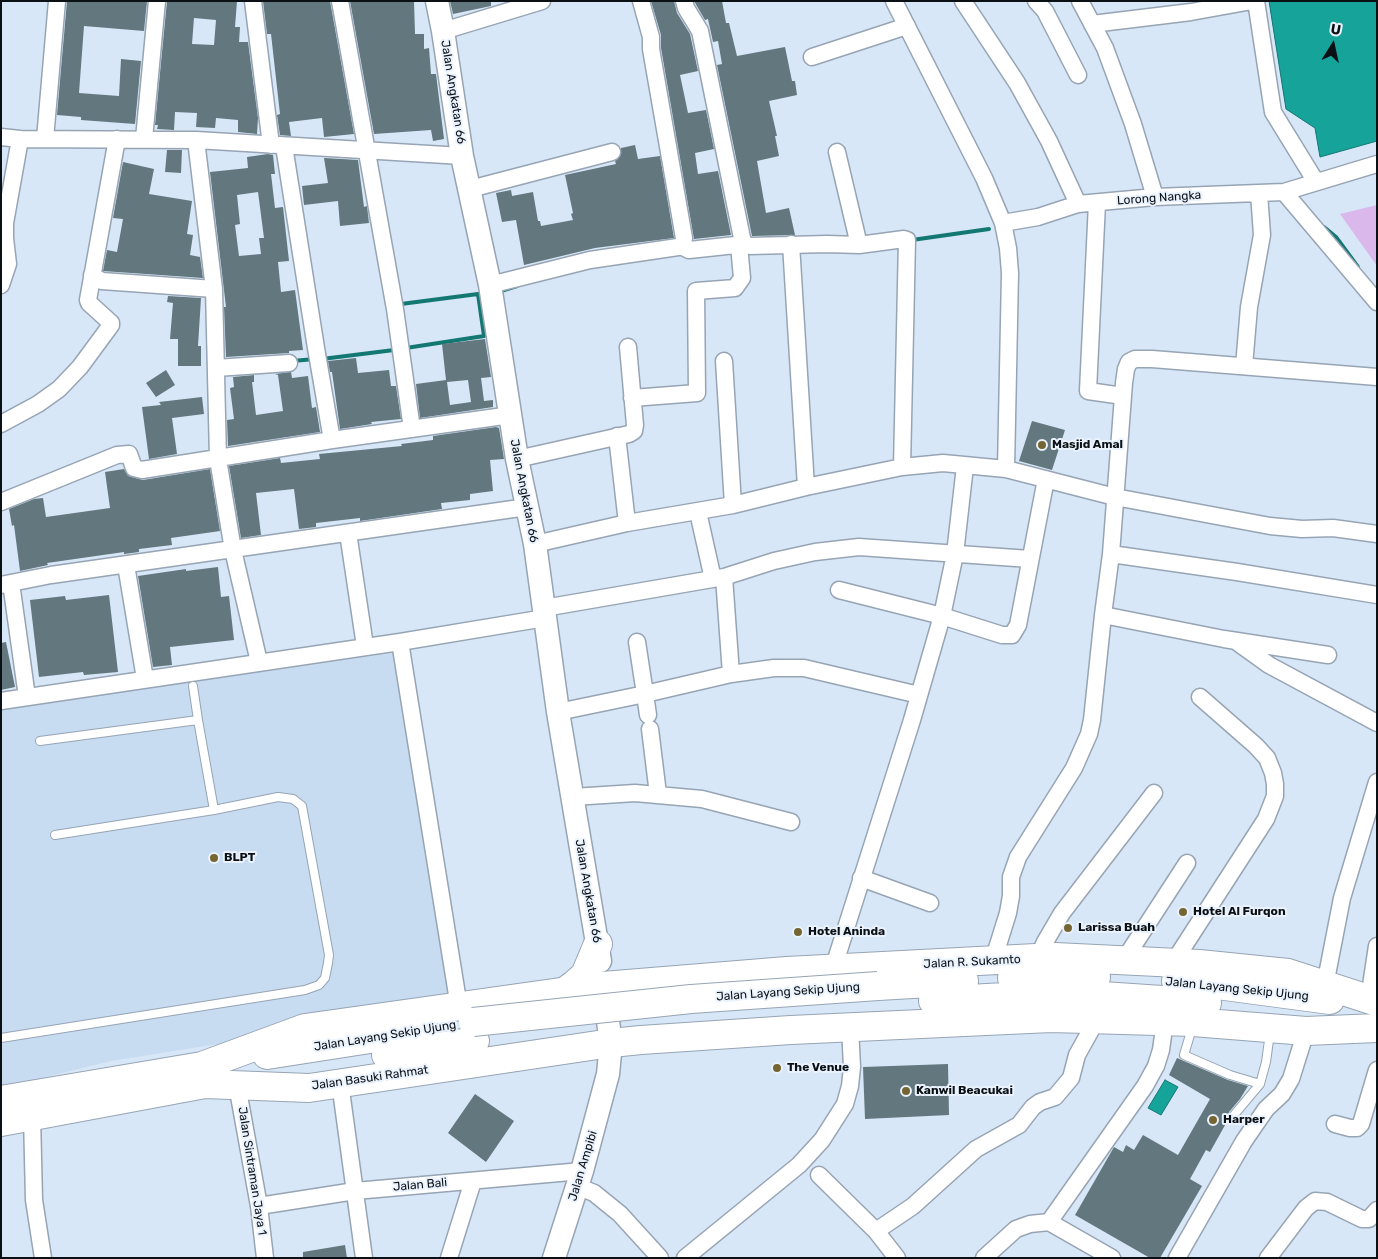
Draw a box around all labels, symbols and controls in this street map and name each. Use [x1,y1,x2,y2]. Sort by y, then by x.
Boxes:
north arrow [1308,20,1358,70]
text: U [1329,20,1342,39]
street label: Jalan Angkatan 66 [438,39,468,145]
street label: Lorong Nangka [1116,188,1202,208]
street label: Jalan Angkatan 66 [507,438,541,544]
place label: Masjid Amal [1052,438,1123,452]
marker: Masjid Amal [1036,439,1048,451]
street label: Jalan Angkatan 66 [572,838,604,944]
place label: BLPT [224,851,255,865]
marker: BLPT [208,852,220,864]
place label: Hotel Al Furqon [1193,905,1286,919]
marker: Hotel Al Furqon [1177,906,1189,918]
place label: Larissa Buah [1078,921,1155,935]
marker: Larissa Buah [1062,922,1074,934]
place label: Hotel Aninda [808,925,885,939]
marker: Hotel Aninda [792,926,804,938]
street label: Jalan R. Sukamto [923,952,1021,972]
street label: Jalan Layang Sekip Ujung [1165,974,1309,1004]
street label: Jalan Layang Sekip Ujung [716,980,860,1004]
street label: Jalan Layang Sekip Ujung [313,1018,457,1054]
place label: The Venue [787,1061,849,1075]
marker: The Venue [771,1062,783,1074]
street label: Jalan Basuki Rahmat [311,1063,429,1093]
place label: Kanwil Beacukai [916,1084,1013,1098]
marker: Kanwil Beacukai [900,1085,912,1097]
street label: Jalan Sintraman Jaya 1 [235,1106,269,1236]
place label: Harper [1223,1113,1265,1127]
marker: Harper [1207,1114,1219,1126]
street label: Jalan Ampibi [565,1129,601,1203]
street label: Jalan Bali [392,1175,448,1195]

